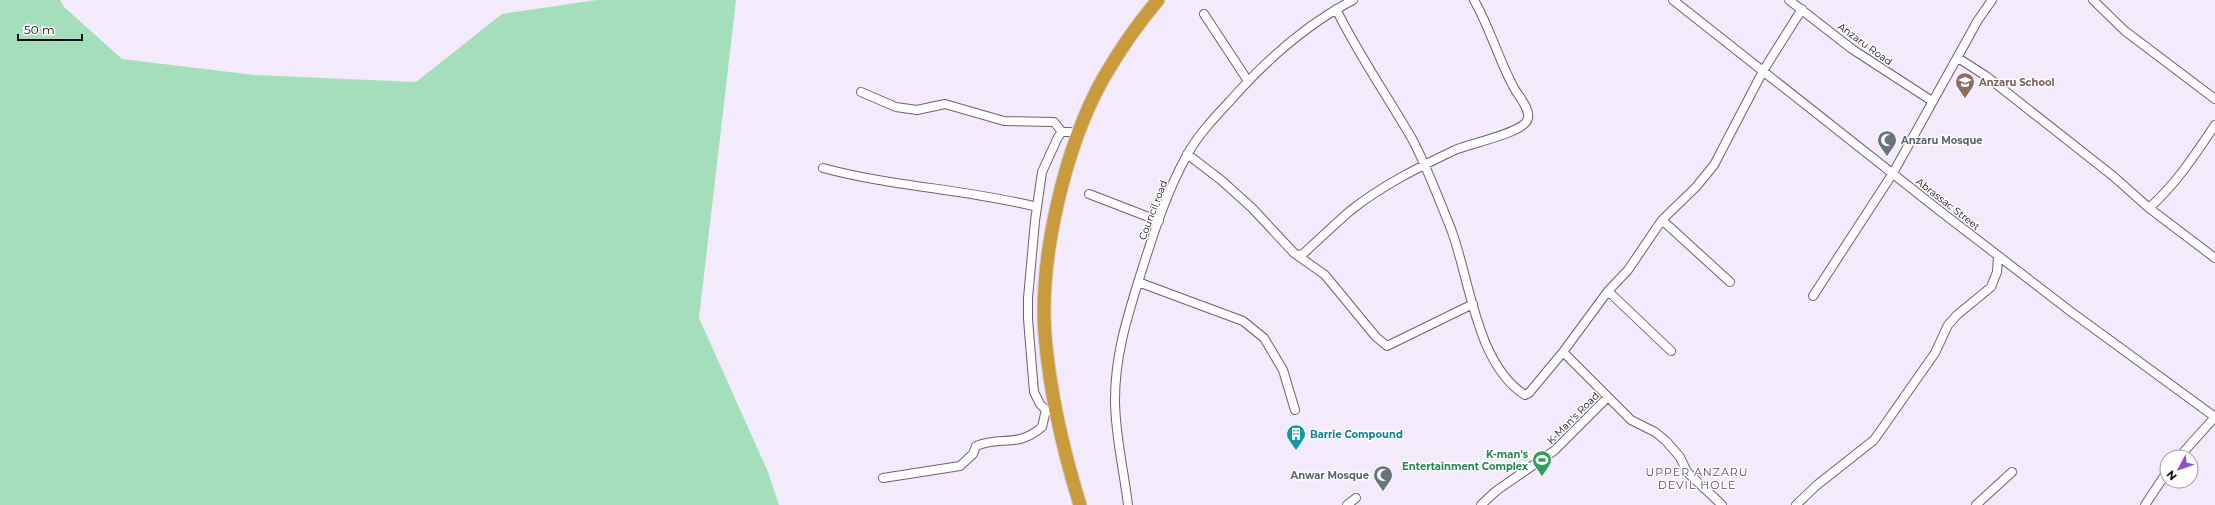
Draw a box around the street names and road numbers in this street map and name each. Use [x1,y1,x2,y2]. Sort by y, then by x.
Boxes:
street label: Anzaru Road [1835,20,1895,68]
street label: Abrassac Street [1913,175,1983,233]
street label: Council road [1136,178,1170,242]
street label: K-Man's Road [1544,389,1602,447]

